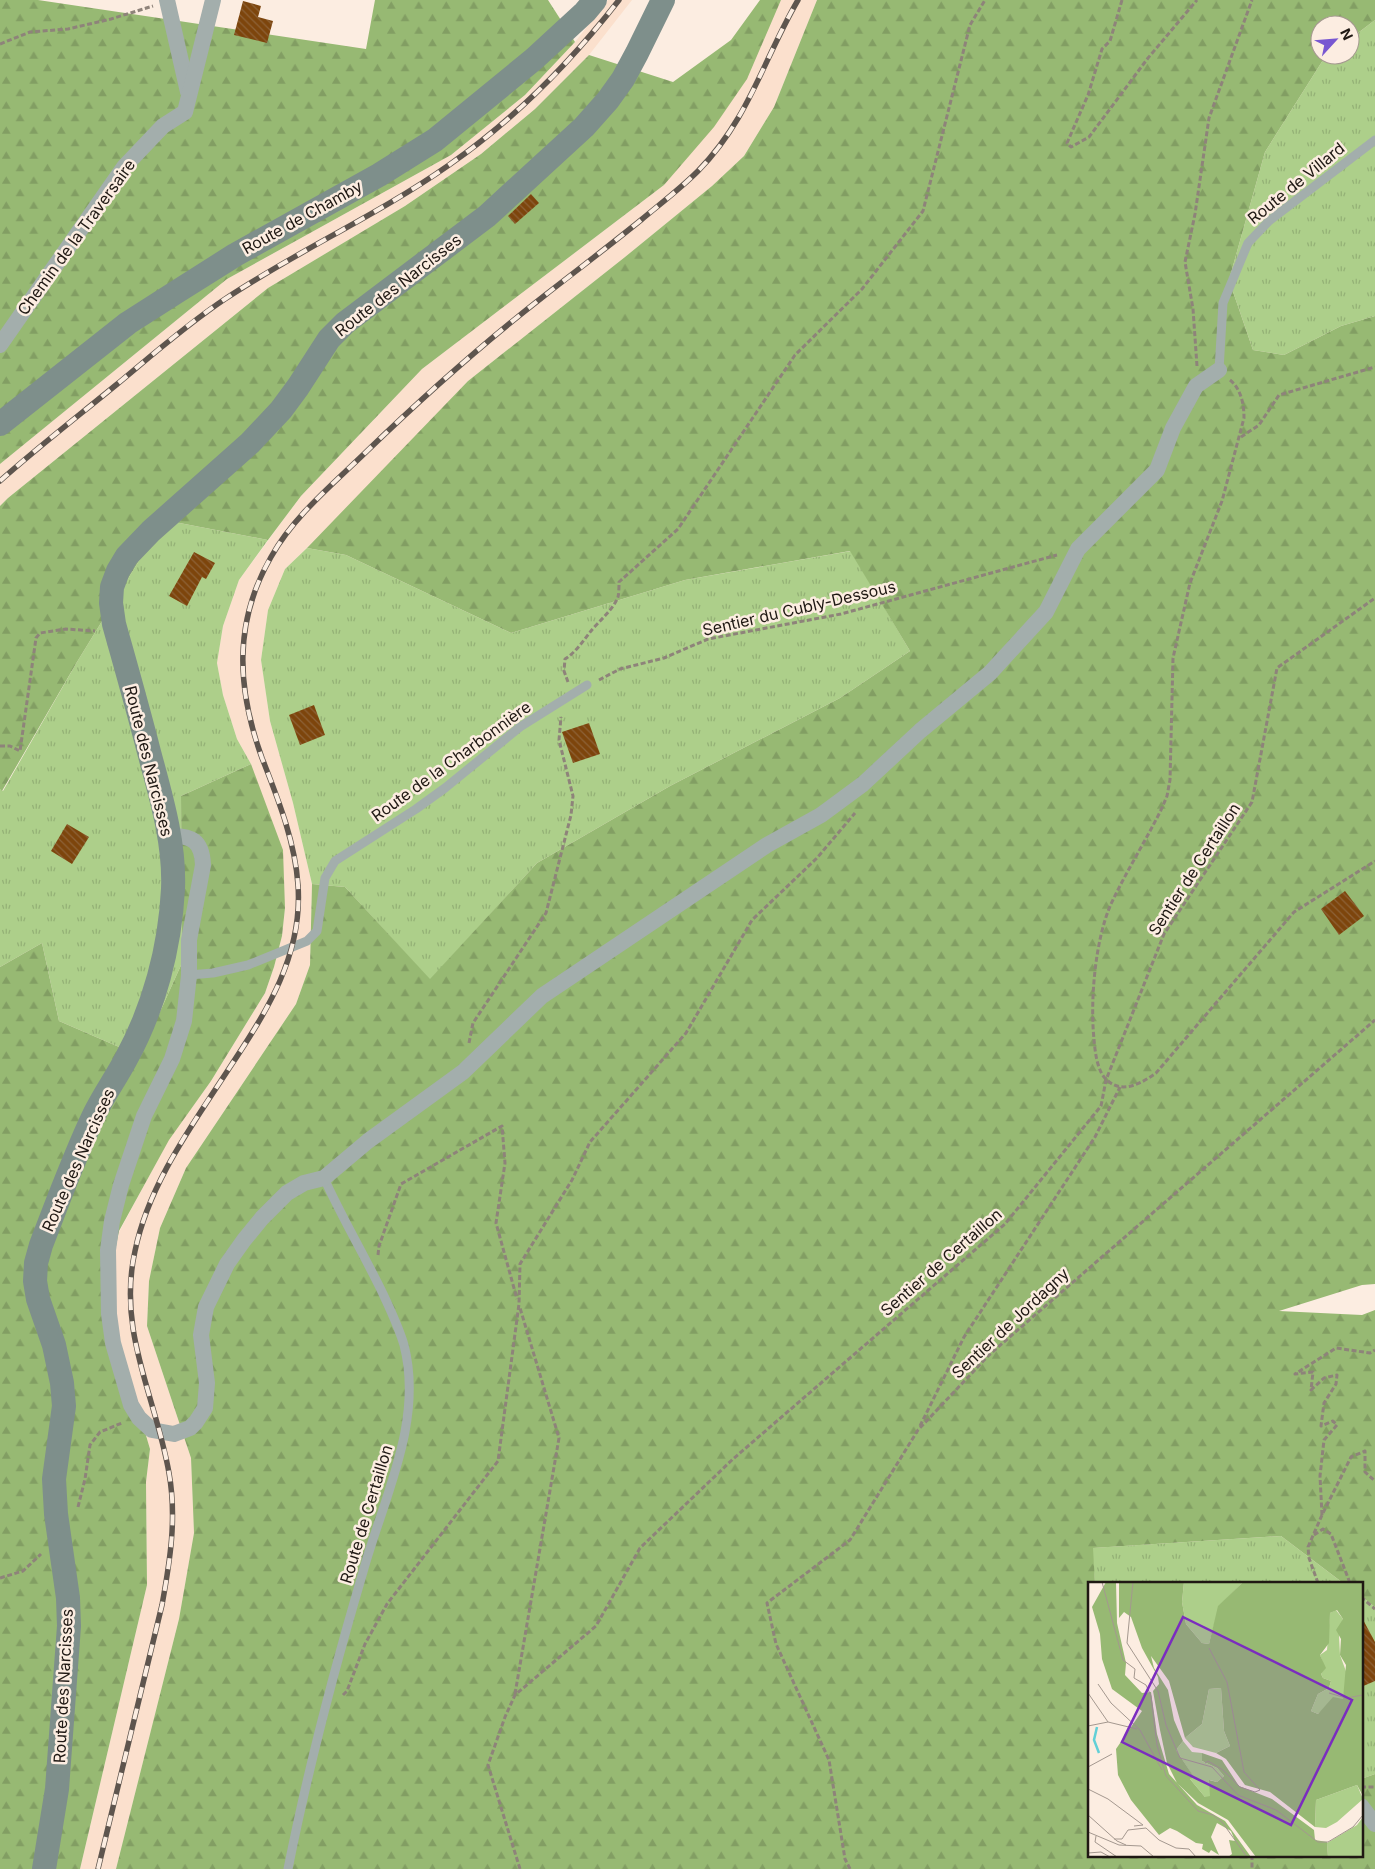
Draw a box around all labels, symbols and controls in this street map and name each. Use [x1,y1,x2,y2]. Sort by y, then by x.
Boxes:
north arrow [1310,15,1360,65]
text: N [1337,26,1357,43]
street label: Route de Villard [1244,138,1348,228]
street label: Chemin de la Traversaire [13,155,139,319]
street label: Route de Chamby [238,176,366,258]
street label: Route des Narcisses [331,230,465,340]
street label: Sentier du Cubly-Dessous [700,576,898,640]
street label: Route des Narcisses [121,684,177,838]
street label: Route de la Charbonnière [367,696,535,826]
street label: Sentier de Certaillon [1144,799,1244,939]
street label: Route des Narcisses [37,1085,119,1235]
street label: Sentier de Certaillon [876,1204,1006,1320]
street label: Sentier de Jordagny [947,1264,1073,1382]
street label: Route de Certaillon [335,1442,397,1586]
inset map [1088,1582,1362,1856]
street label: Route des Narcisses [49,1608,77,1764]

